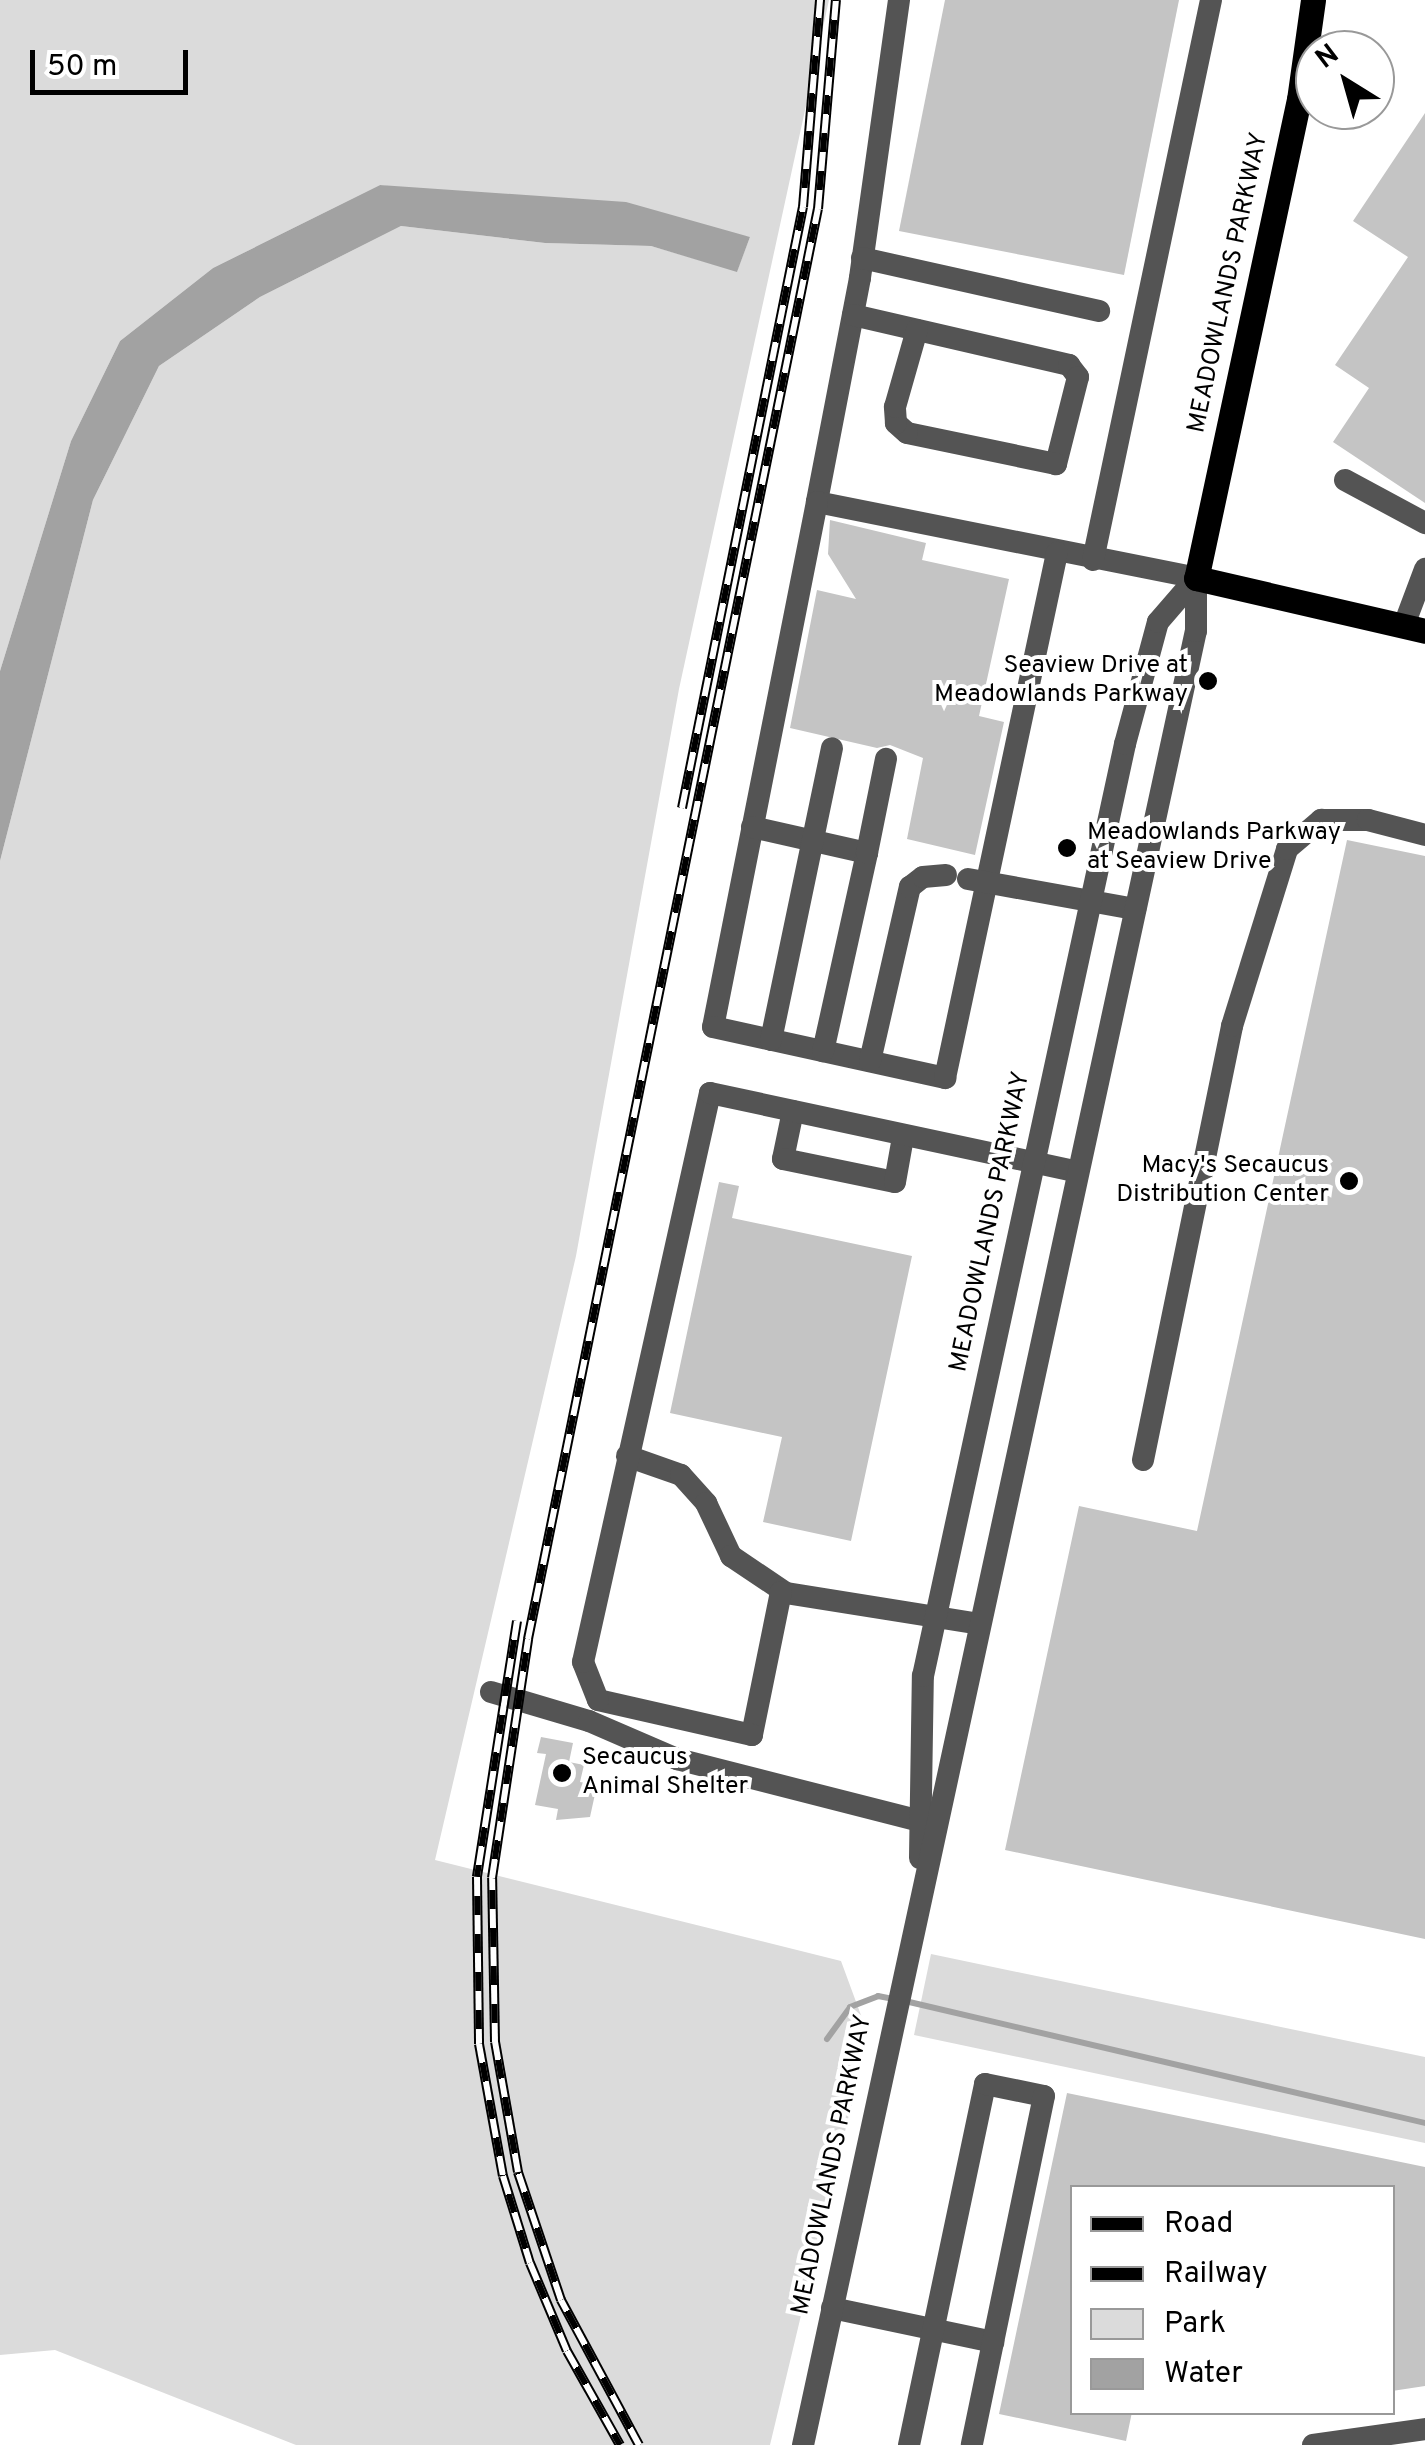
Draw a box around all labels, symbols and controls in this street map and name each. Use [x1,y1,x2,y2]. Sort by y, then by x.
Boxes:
scale bar [35,30,192,92]
north arrow [1295,30,1395,130]
text: N [1309,37,1347,78]
text: 50 m [47,49,117,86]
street label: MEADOWLANDS PARKWAY [1182,130,1276,436]
place label: Seaview Drive at Meadowlands Parkway [934,652,1188,711]
marker: Seaview Drive at Meadowlands Parkway [1197,670,1219,692]
place label: Meadowlands Parkway at Seaview Drive [1087,819,1341,878]
marker: Meadowlands Parkway at Seaview Drive [1056,837,1078,859]
street label: MEADOWLANDS PARKWAY [944,1069,1038,1375]
place label: Macy's Secaucus Distribution Center [1116,1152,1329,1211]
marker: Macy's Secaucus Distribution Center [1338,1170,1360,1192]
place label: Secaucus Animal Shelter [582,1744,748,1803]
marker: Secaucus Animal Shelter [551,1762,573,1784]
street label: MEADOWLANDS PARKWAY [786,2012,880,2318]
legend [1070,2185,1395,2415]
text: Road [1164,2206,1233,2243]
text: Railway [1164,2256,1268,2293]
text: Park [1164,2306,1226,2343]
text: Water [1164,2356,1243,2393]

